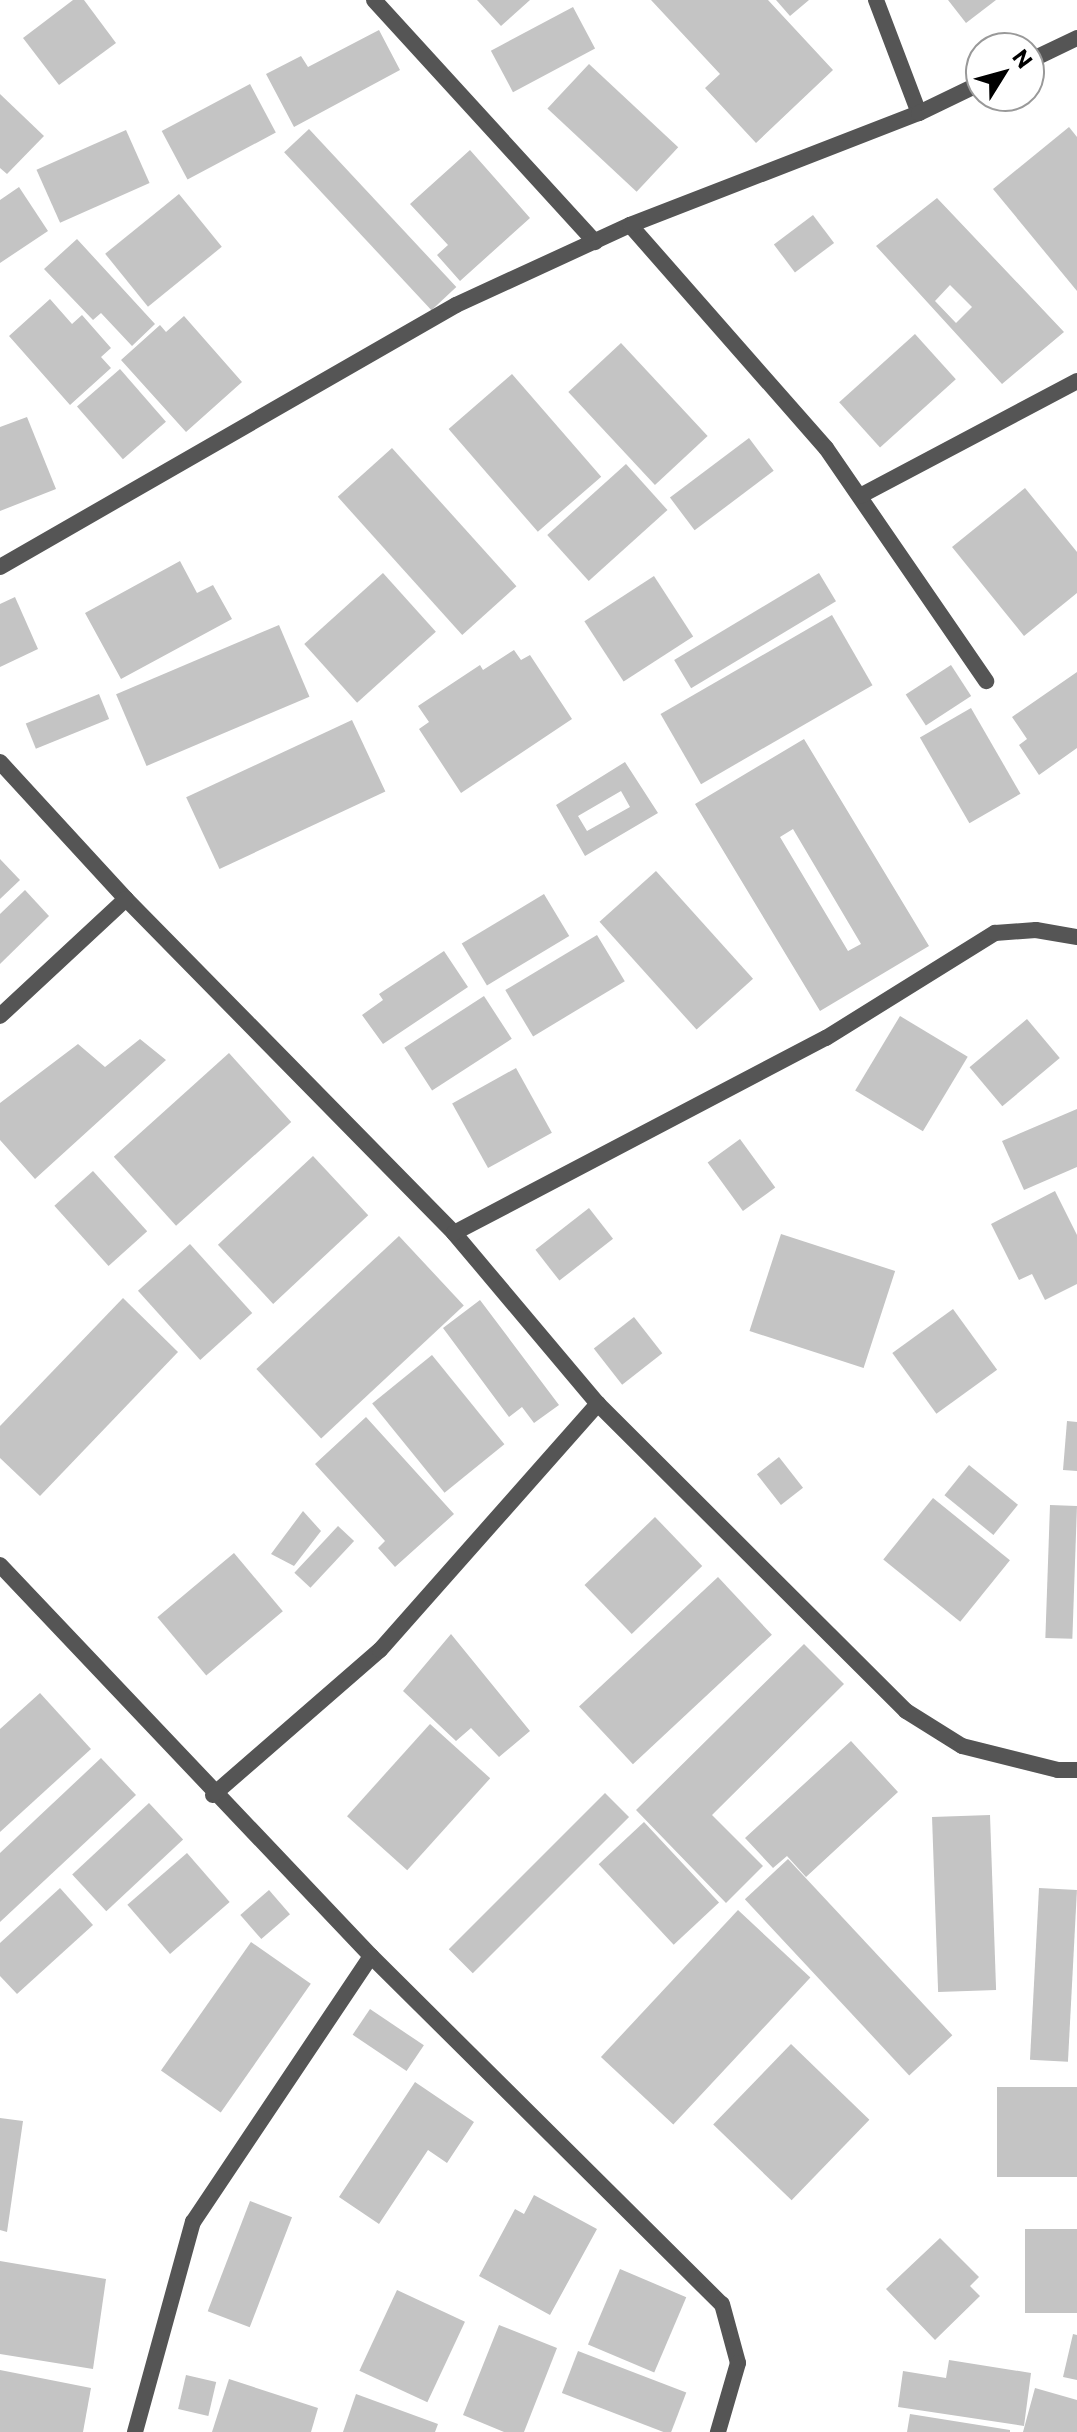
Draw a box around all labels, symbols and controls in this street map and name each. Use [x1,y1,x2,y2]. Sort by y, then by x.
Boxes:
north arrow [965,32,1045,112]
text: N [1007,44,1039,73]

